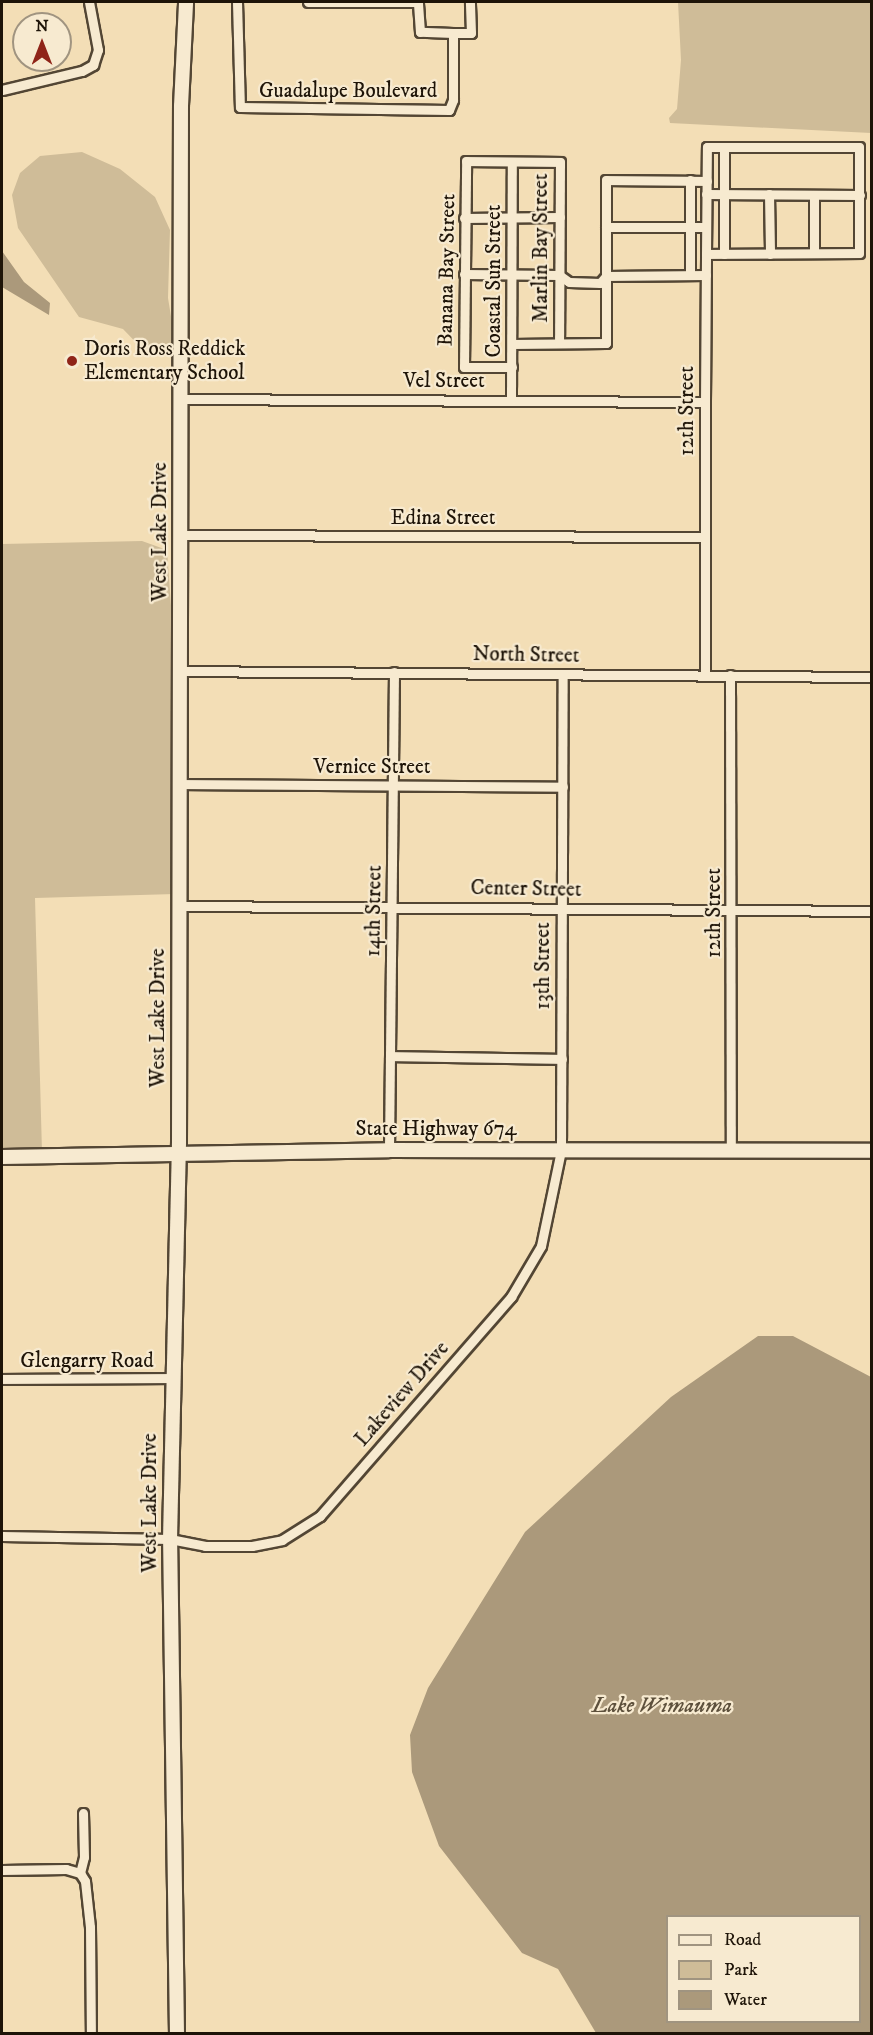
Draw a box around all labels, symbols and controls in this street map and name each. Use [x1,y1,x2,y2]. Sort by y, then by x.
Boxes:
north arrow [12,12,72,72]
text: N [35,16,49,36]
street label: Guadalupe Boulevard [259,78,437,104]
street label: Marlin Bay Street [528,173,554,323]
street label: Banana Bay Street [433,193,461,347]
street label: Coastal Sun Street [481,205,507,357]
place label: Doris Ross Reddick Elementary School [84,336,246,386]
marker: Doris Ross Reddick Elementary School [65,354,79,368]
street label: 12th Street [674,366,700,456]
street label: Vel Street [403,368,485,394]
street label: West Lake Drive [147,462,173,602]
street label: Edina Street [391,505,495,531]
street label: North Street [472,641,580,669]
street label: Vernice Street [314,754,430,780]
street label: 14th Street [361,865,387,957]
street label: 12th Street [701,868,727,958]
street label: Center Street [470,875,582,903]
street label: 13th Street [530,922,556,1010]
street label: West Lake Drive [145,948,171,1088]
street label: State Highway 674 [355,1116,517,1142]
street label: Lakeview Drive [350,1336,454,1452]
street label: Glengarry Road [20,1348,154,1374]
street label: West Lake Drive [137,1433,163,1573]
water label: Lake Wimauma [592,1693,732,1719]
legend [666,1915,861,2023]
text: Road [724,1929,761,1951]
text: Park [724,1959,758,1981]
text: Water [724,1989,767,2011]

